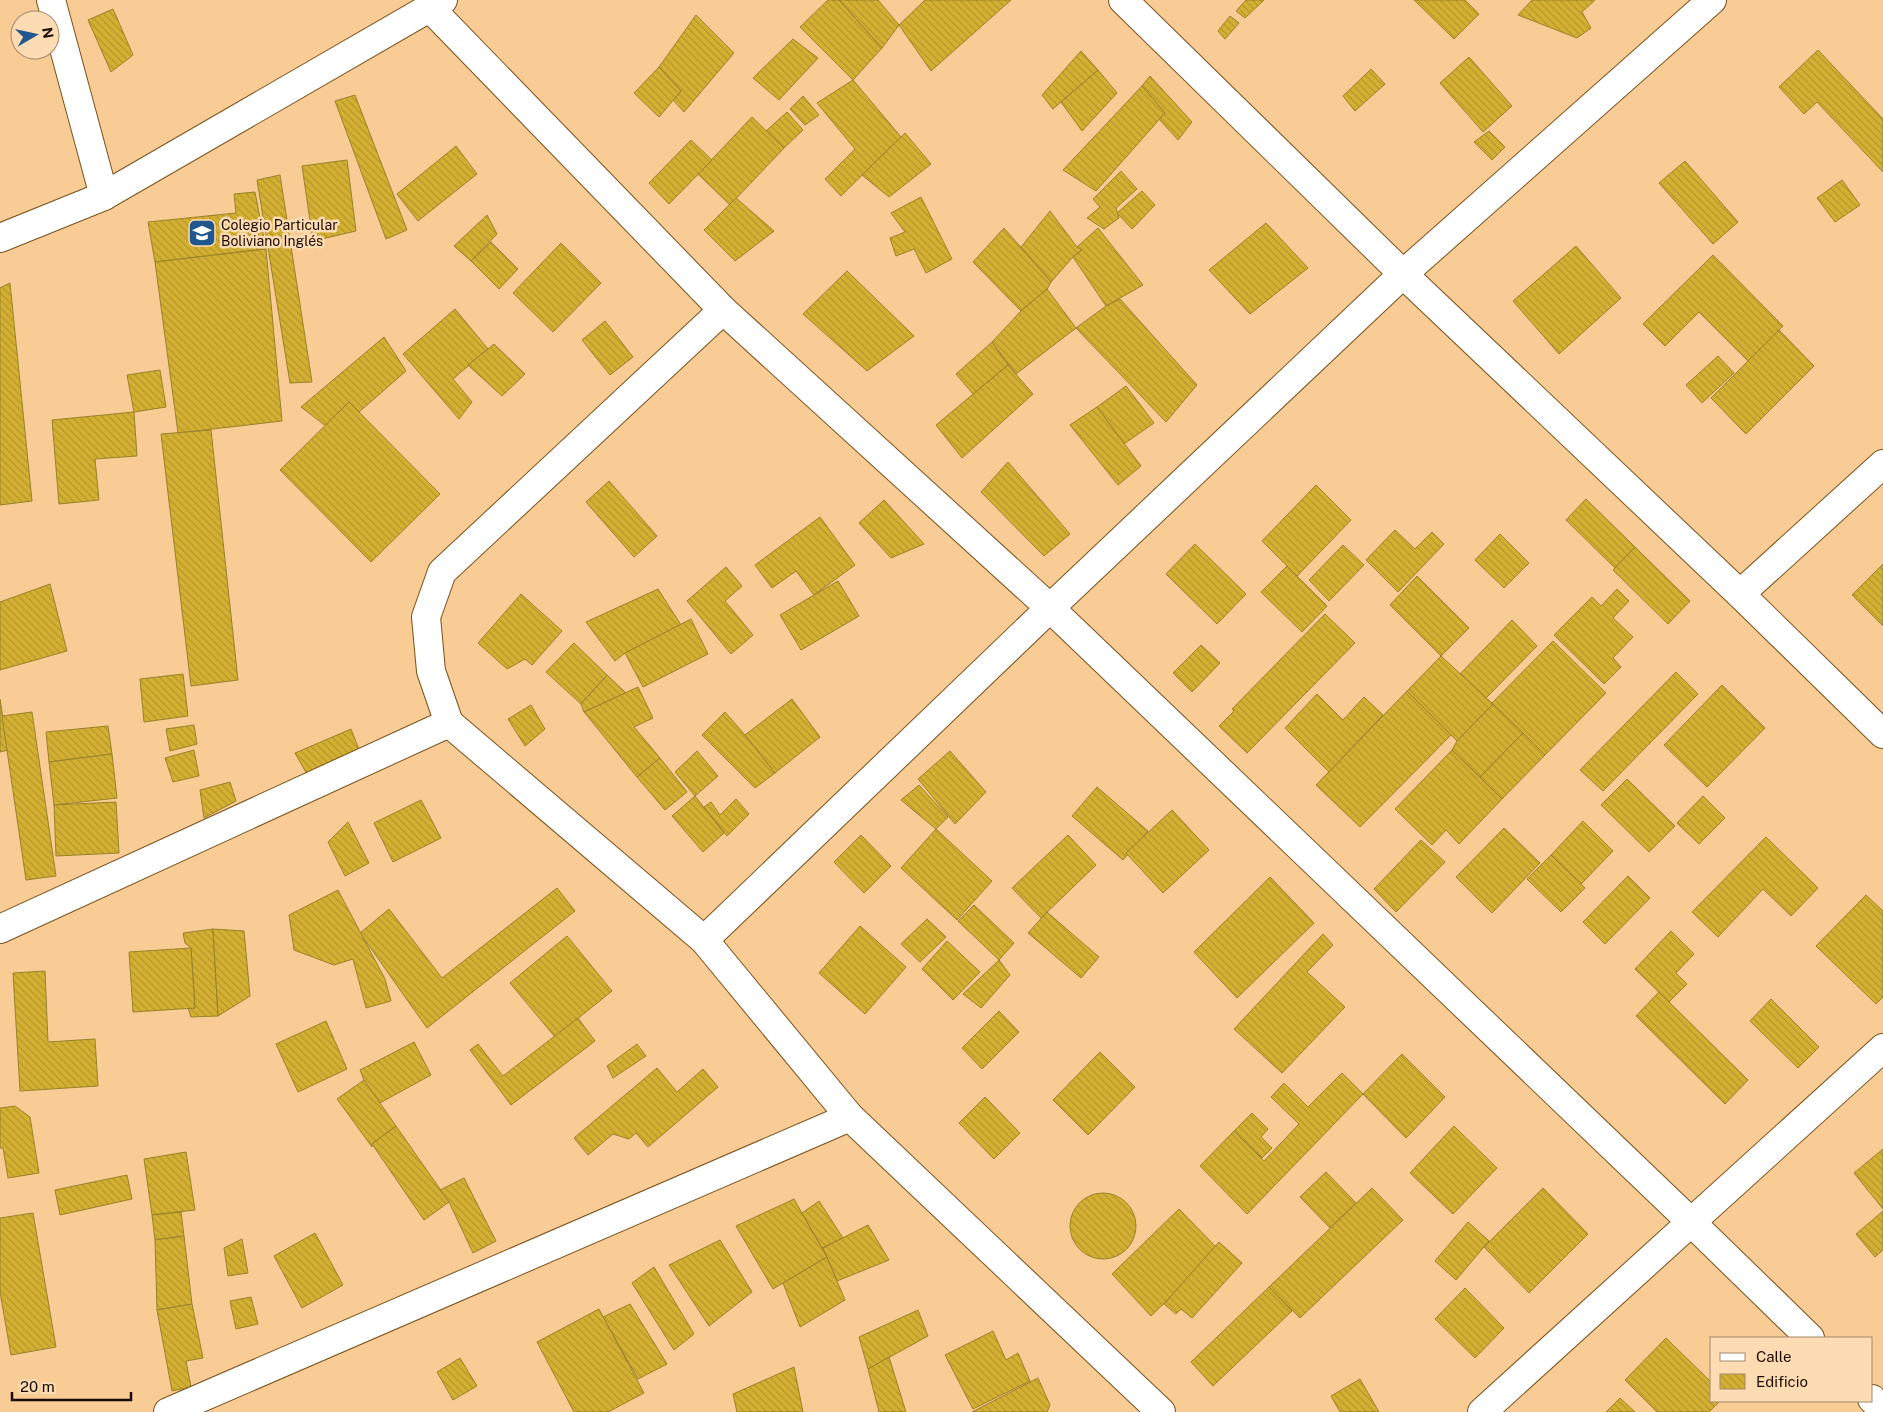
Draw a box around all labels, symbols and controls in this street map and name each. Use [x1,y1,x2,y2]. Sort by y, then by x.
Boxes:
north arrow [10,10,60,60]
text: N [39,26,57,40]
place label: Colegio Particular Boliviano Inglés [221,217,338,249]
school or university icon: Colegio Particular Boliviano Inglés [187,218,217,248]
legend [1710,1337,1873,1402]
text: Calle [1756,1348,1792,1365]
scale bar [12,1370,131,1402]
text: Edificio [1756,1373,1808,1390]
text: 20 m [20,1378,55,1395]

